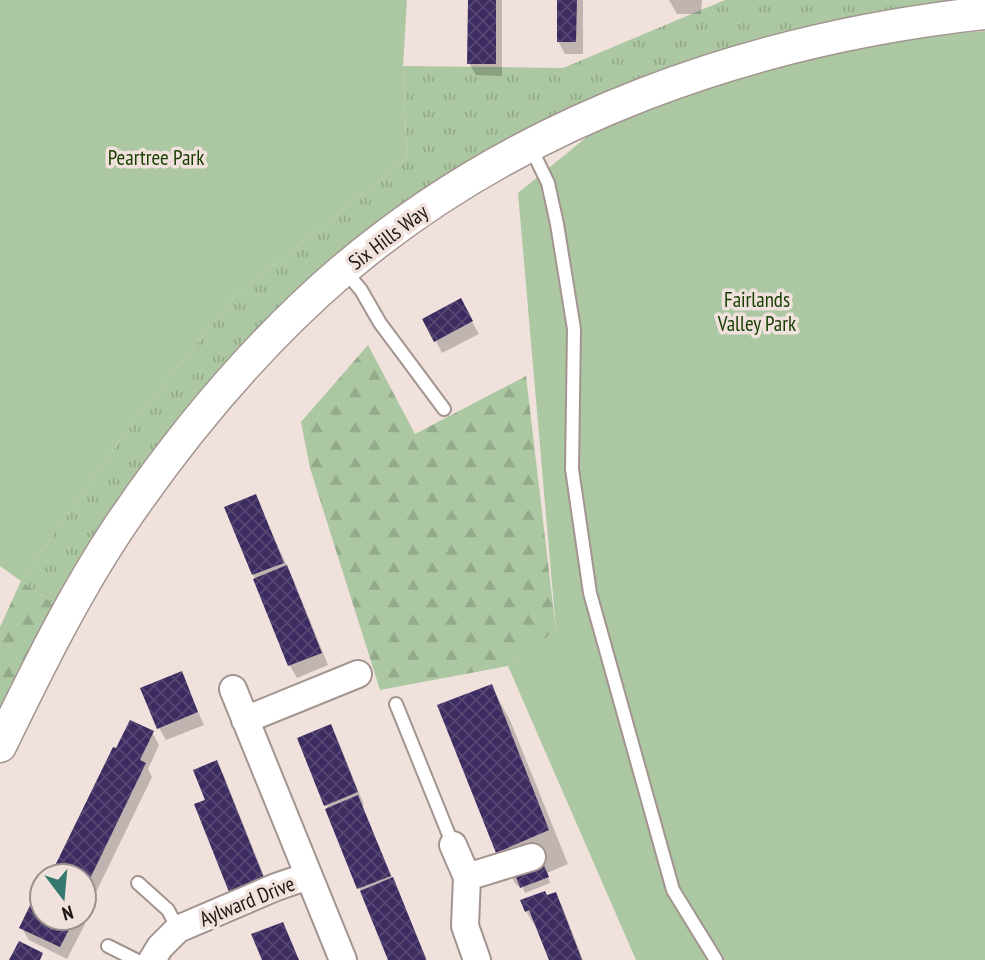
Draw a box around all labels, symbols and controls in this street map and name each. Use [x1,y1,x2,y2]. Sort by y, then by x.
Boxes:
park label: Peartree Park [108,144,204,171]
street label: Six Hills Way [343,198,433,276]
park label: Fairlands Valley Park [717,286,796,337]
north arrow [28,862,98,932]
street label: Aylward Drive [195,870,299,932]
text: N [59,900,76,926]

